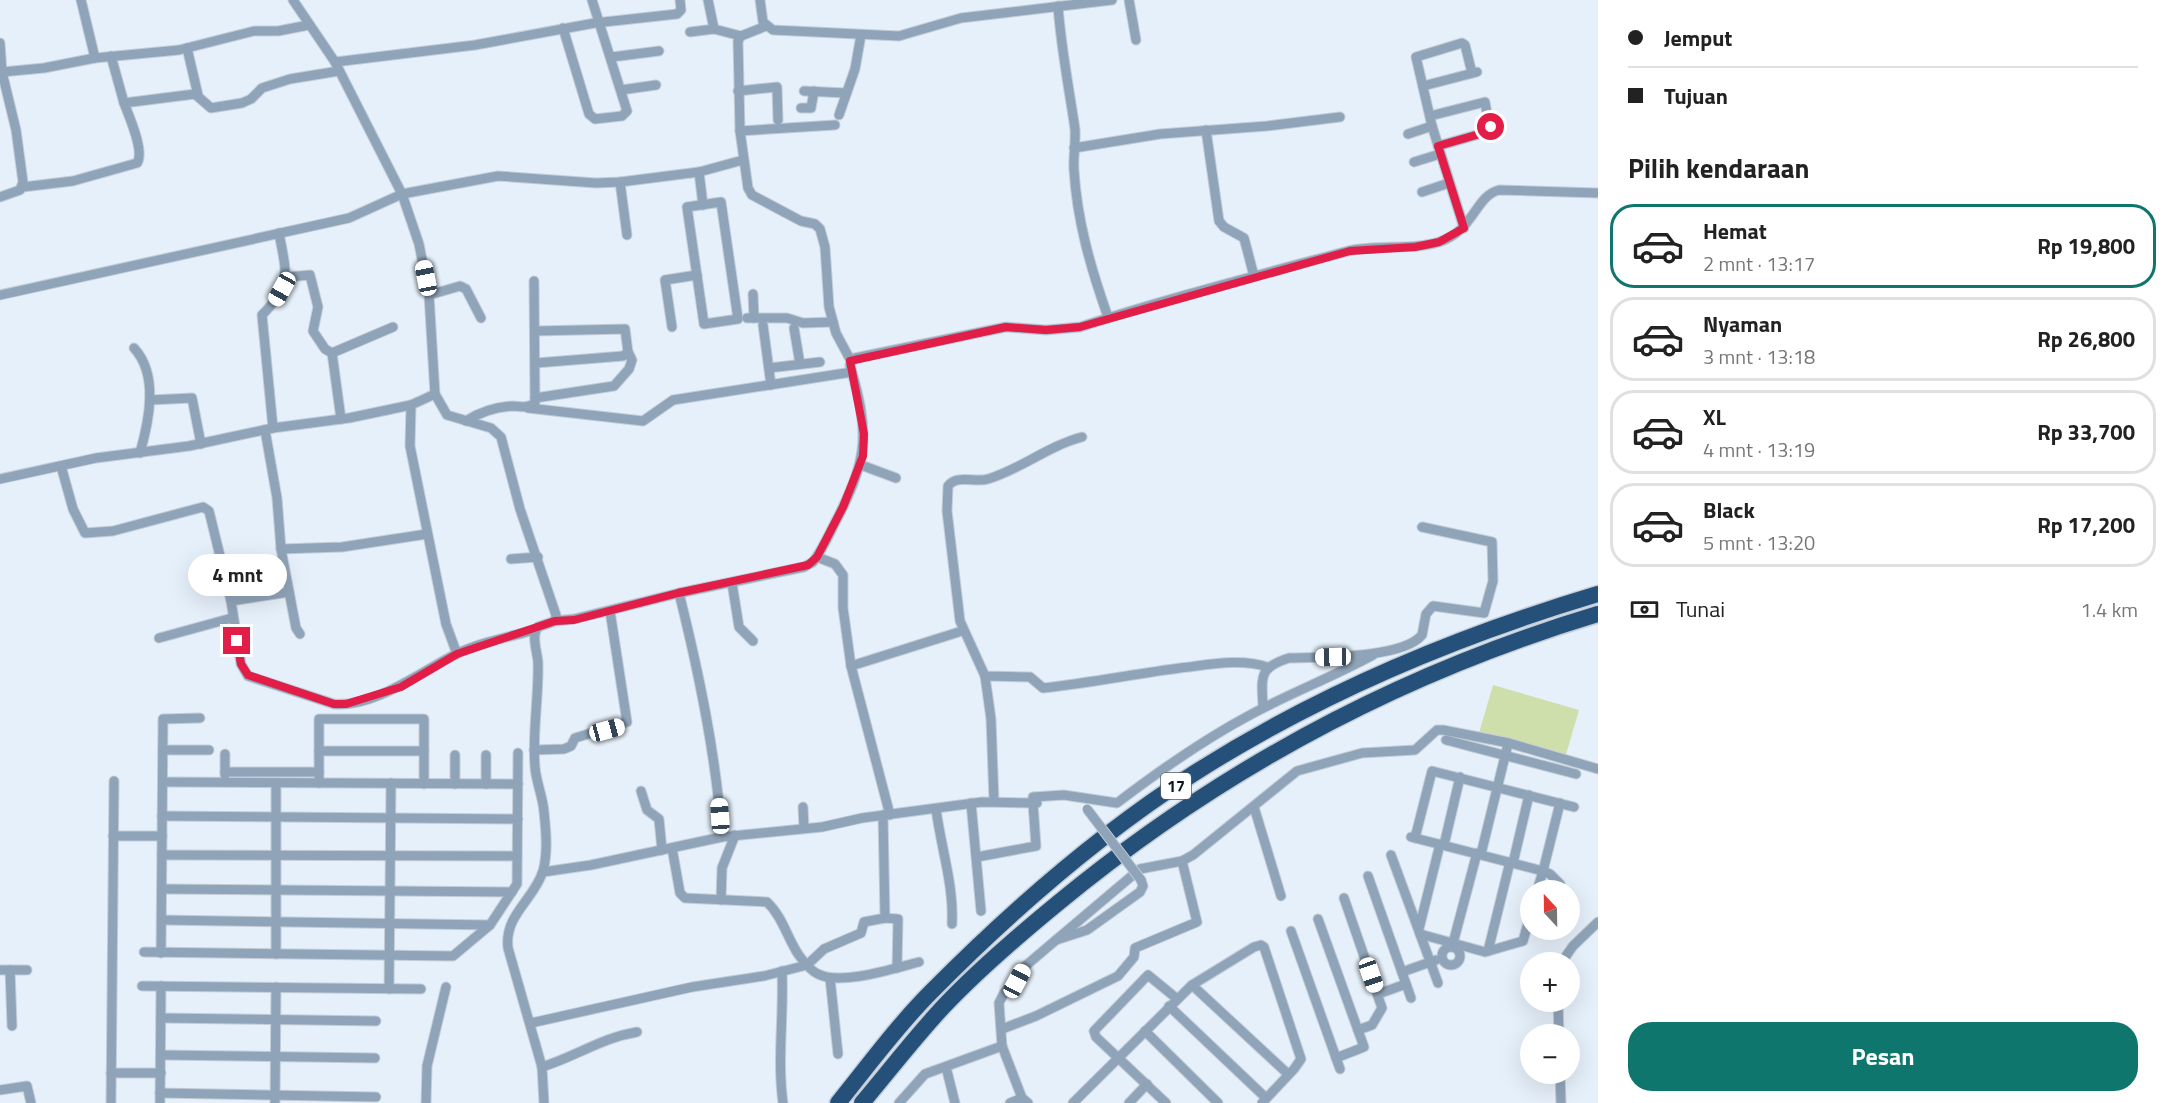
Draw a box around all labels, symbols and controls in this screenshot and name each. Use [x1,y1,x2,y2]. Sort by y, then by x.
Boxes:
text: Jemput [1664,21,1732,55]
text: Tujuan [1664,79,1728,113]
route start [1477,113,1504,140]
text: Pilih kendaraan [1628,147,1810,188]
text: Hemat [1703,214,1767,248]
icon: car [1631,219,1685,273]
text: Rp 19,800 [2037,229,2135,263]
text: 2 mnt · 13:17 [1703,248,1815,279]
car [414,259,438,297]
car [265,269,299,309]
text: Nyaman [1703,307,1782,341]
icon: car [1631,312,1685,366]
text: Rp 26,800 [2037,322,2135,356]
text: 3 mnt · 13:18 [1703,341,1815,372]
text: XL [1703,400,1726,434]
icon: car [1631,405,1685,459]
text: Rp 33,700 [2037,415,2135,449]
text: 4 mnt · 13:19 [1703,434,1815,465]
text: Black [1703,493,1755,527]
icon: car [1631,498,1685,552]
text: Rp 17,200 [2037,508,2135,542]
text: 5 mnt · 13:20 [1703,527,1815,558]
callout: 4 mnt [188,554,286,596]
text: 4 mnt [212,559,263,590]
text: Tunai [1676,592,1725,626]
icon: cash [1628,593,1661,626]
text: 1.4 km [2081,594,2138,625]
route end [223,627,250,654]
car [1315,648,1351,666]
car [587,717,627,743]
road number: 17 [1161,773,1191,799]
car [710,797,730,835]
north arrow [1520,880,1580,940]
map controls [1520,880,1580,1084]
button: + [1520,952,1580,1012]
car [1357,955,1385,995]
car [1001,961,1033,1001]
button: Pesan [1628,1022,2138,1091]
button: − [1520,1024,1580,1084]

